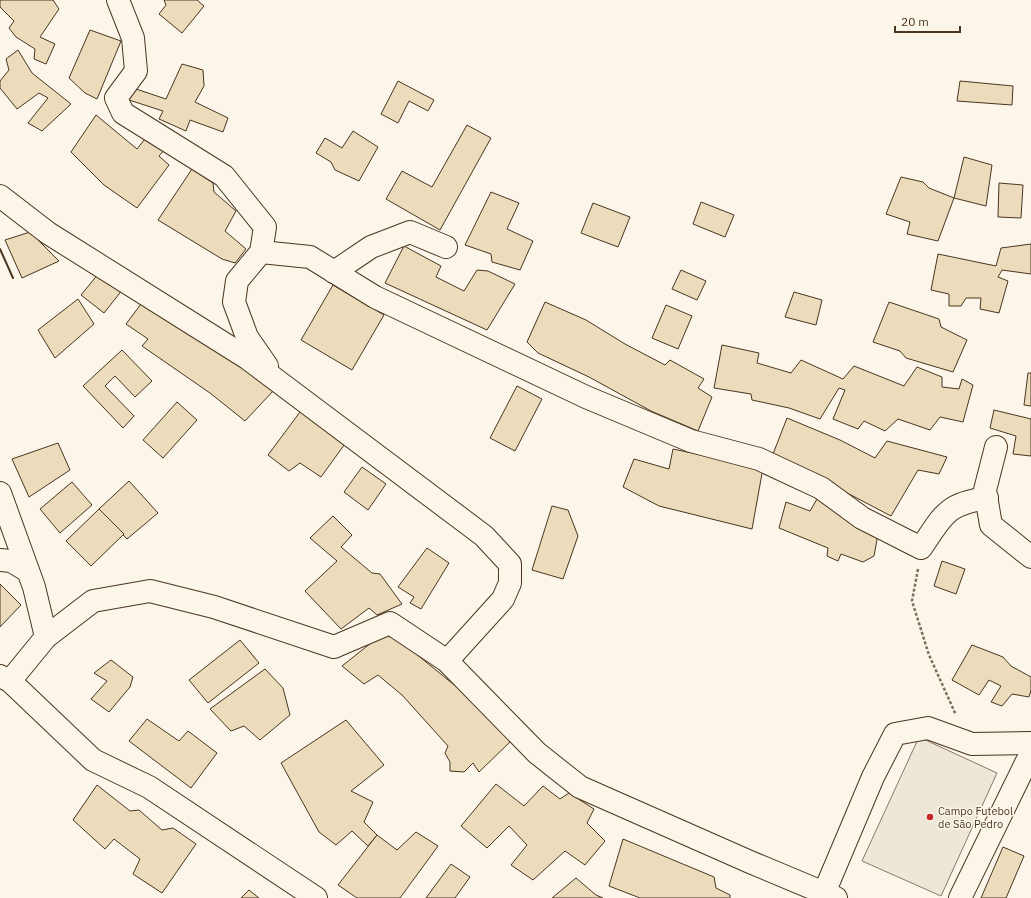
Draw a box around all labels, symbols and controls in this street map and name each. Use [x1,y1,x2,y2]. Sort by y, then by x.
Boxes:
scale bar [895,8,960,34]
text: 20 m [901,14,929,29]
place label: Campo Futebol de São Pedro [938,804,1013,831]
marker: Campo Futebol de São Pedro [925,812,935,822]

